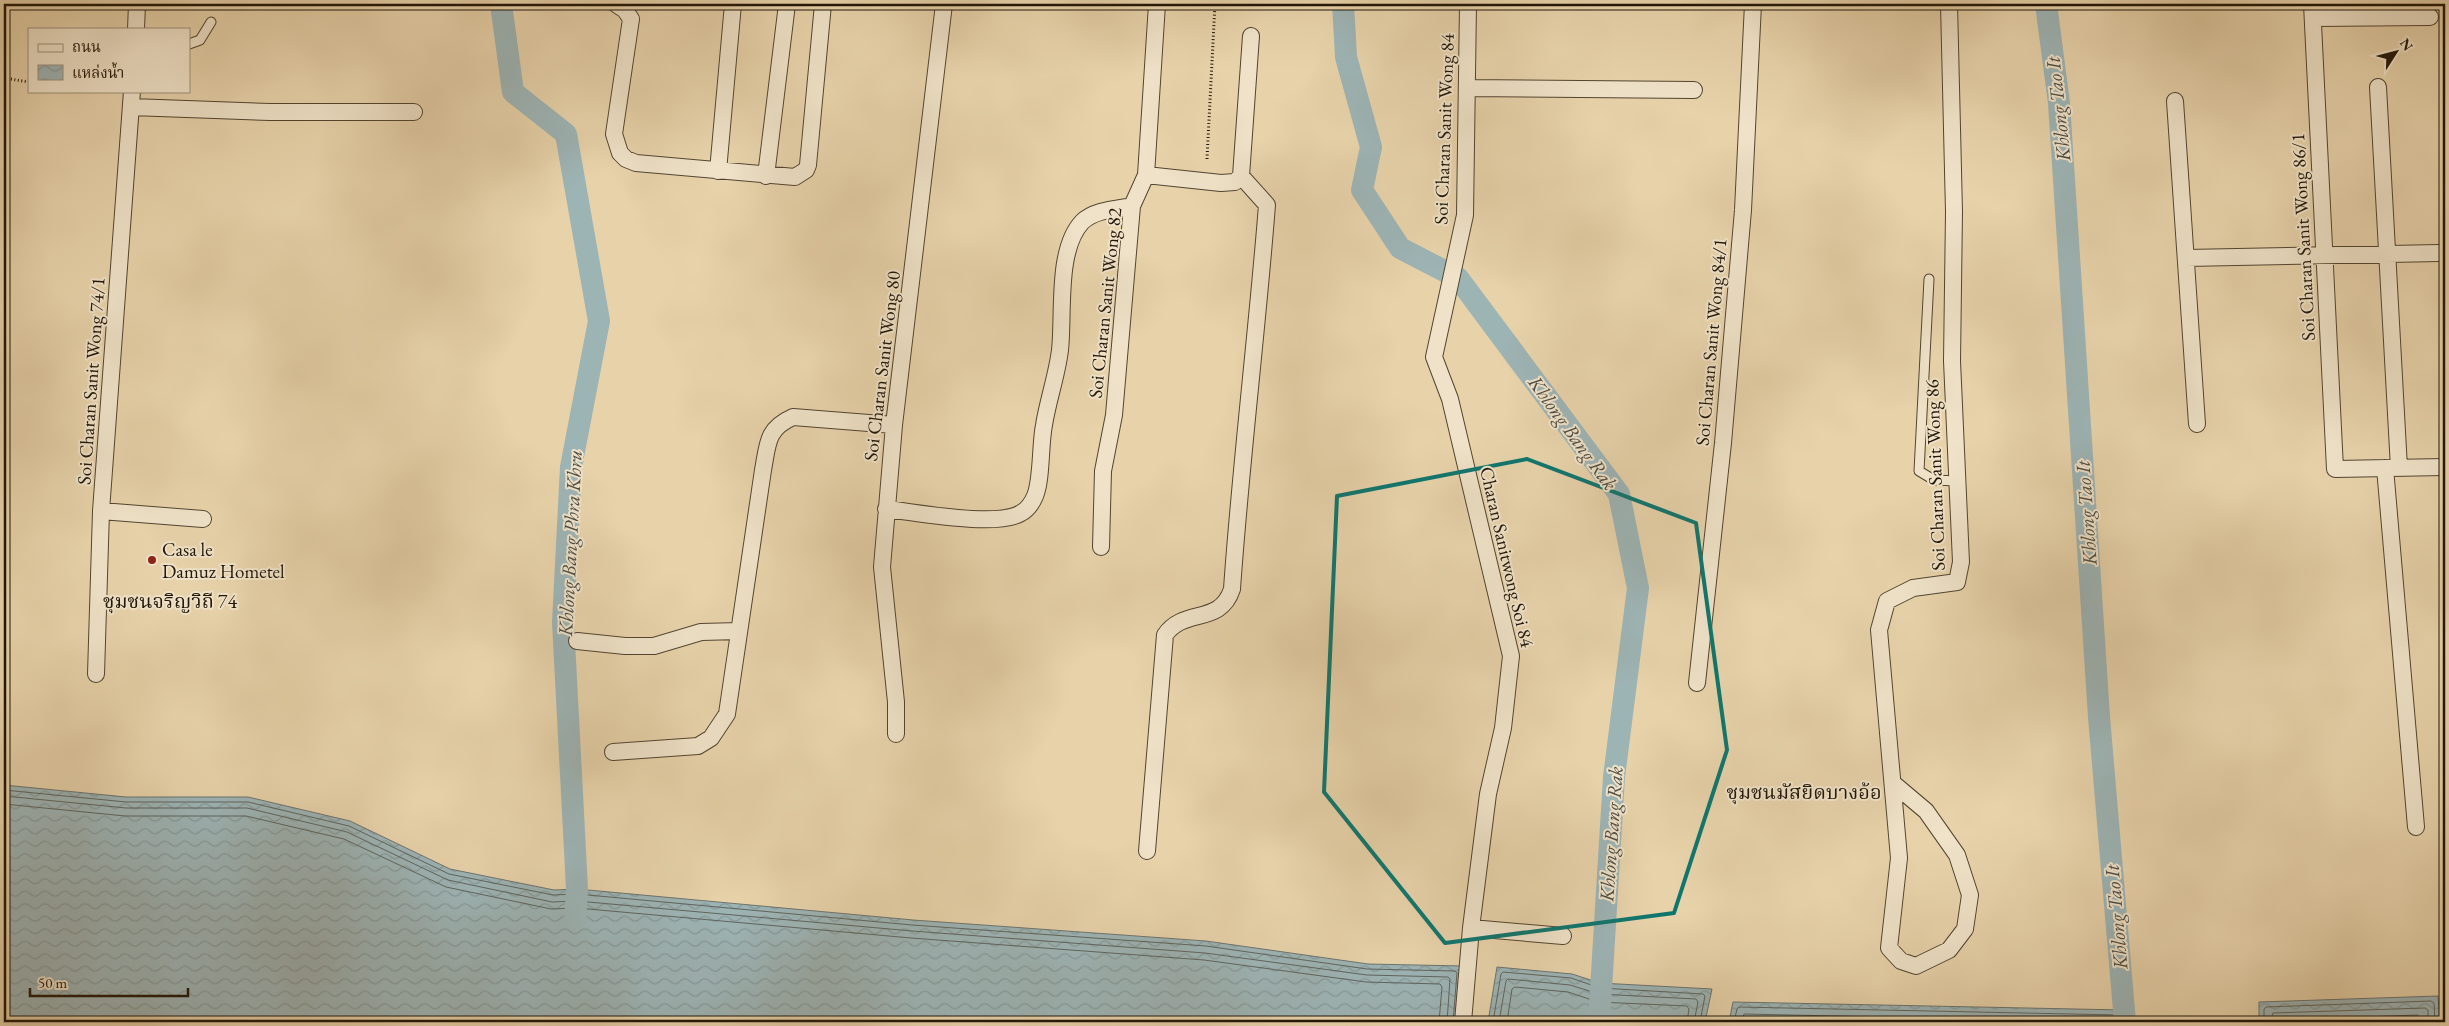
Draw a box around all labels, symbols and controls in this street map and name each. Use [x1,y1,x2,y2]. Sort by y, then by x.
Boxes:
legend [28,28,190,92]
north arrow [2372,28,2422,78]
street label: Soi Charan Sanit Wong 84 [1428,32,1460,225]
text: N [2396,34,2418,55]
text: ถนน [72,37,101,56]
water label: Khlong Tao It [2039,54,2077,164]
text: แหล่งน้ำ [72,62,124,82]
street label: Soi Charan Sanit Wong 86/1 [2285,132,2321,342]
street label: Soi Charan Sanit Wong 82 [1083,206,1127,400]
street label: Soi Charan Sanit Wong 84/1 [1689,237,1733,447]
street label: Soi Charan Sanit Wong 80 [858,269,906,463]
street label: Soi Charan Sanit Wong 74/1 [71,276,111,486]
water label: Khlong Bang Rak [1522,370,1623,495]
street label: Soi Charan Sanit Wong 86 [1919,379,1951,571]
water label: Khlong Bang Phra Khru [552,449,588,638]
water label: Khlong Tao It [2069,459,2103,567]
street label: Charan Sanitwong Soi 84 [1474,464,1540,651]
place label: Casa le Damuz Hometel [162,537,285,584]
marker: Casa le Damuz Hometel [146,554,158,566]
district label: ชุมชนจริญวิถี 74 [103,588,237,614]
water label: Khlong Bang Rak [1593,765,1629,904]
district label: ชุมชนมัสยิดบางอ้อ [1726,779,1882,805]
water label: Khlong Tao It [2098,862,2134,971]
scale bar [30,966,188,998]
text: 50 m [38,973,67,992]

